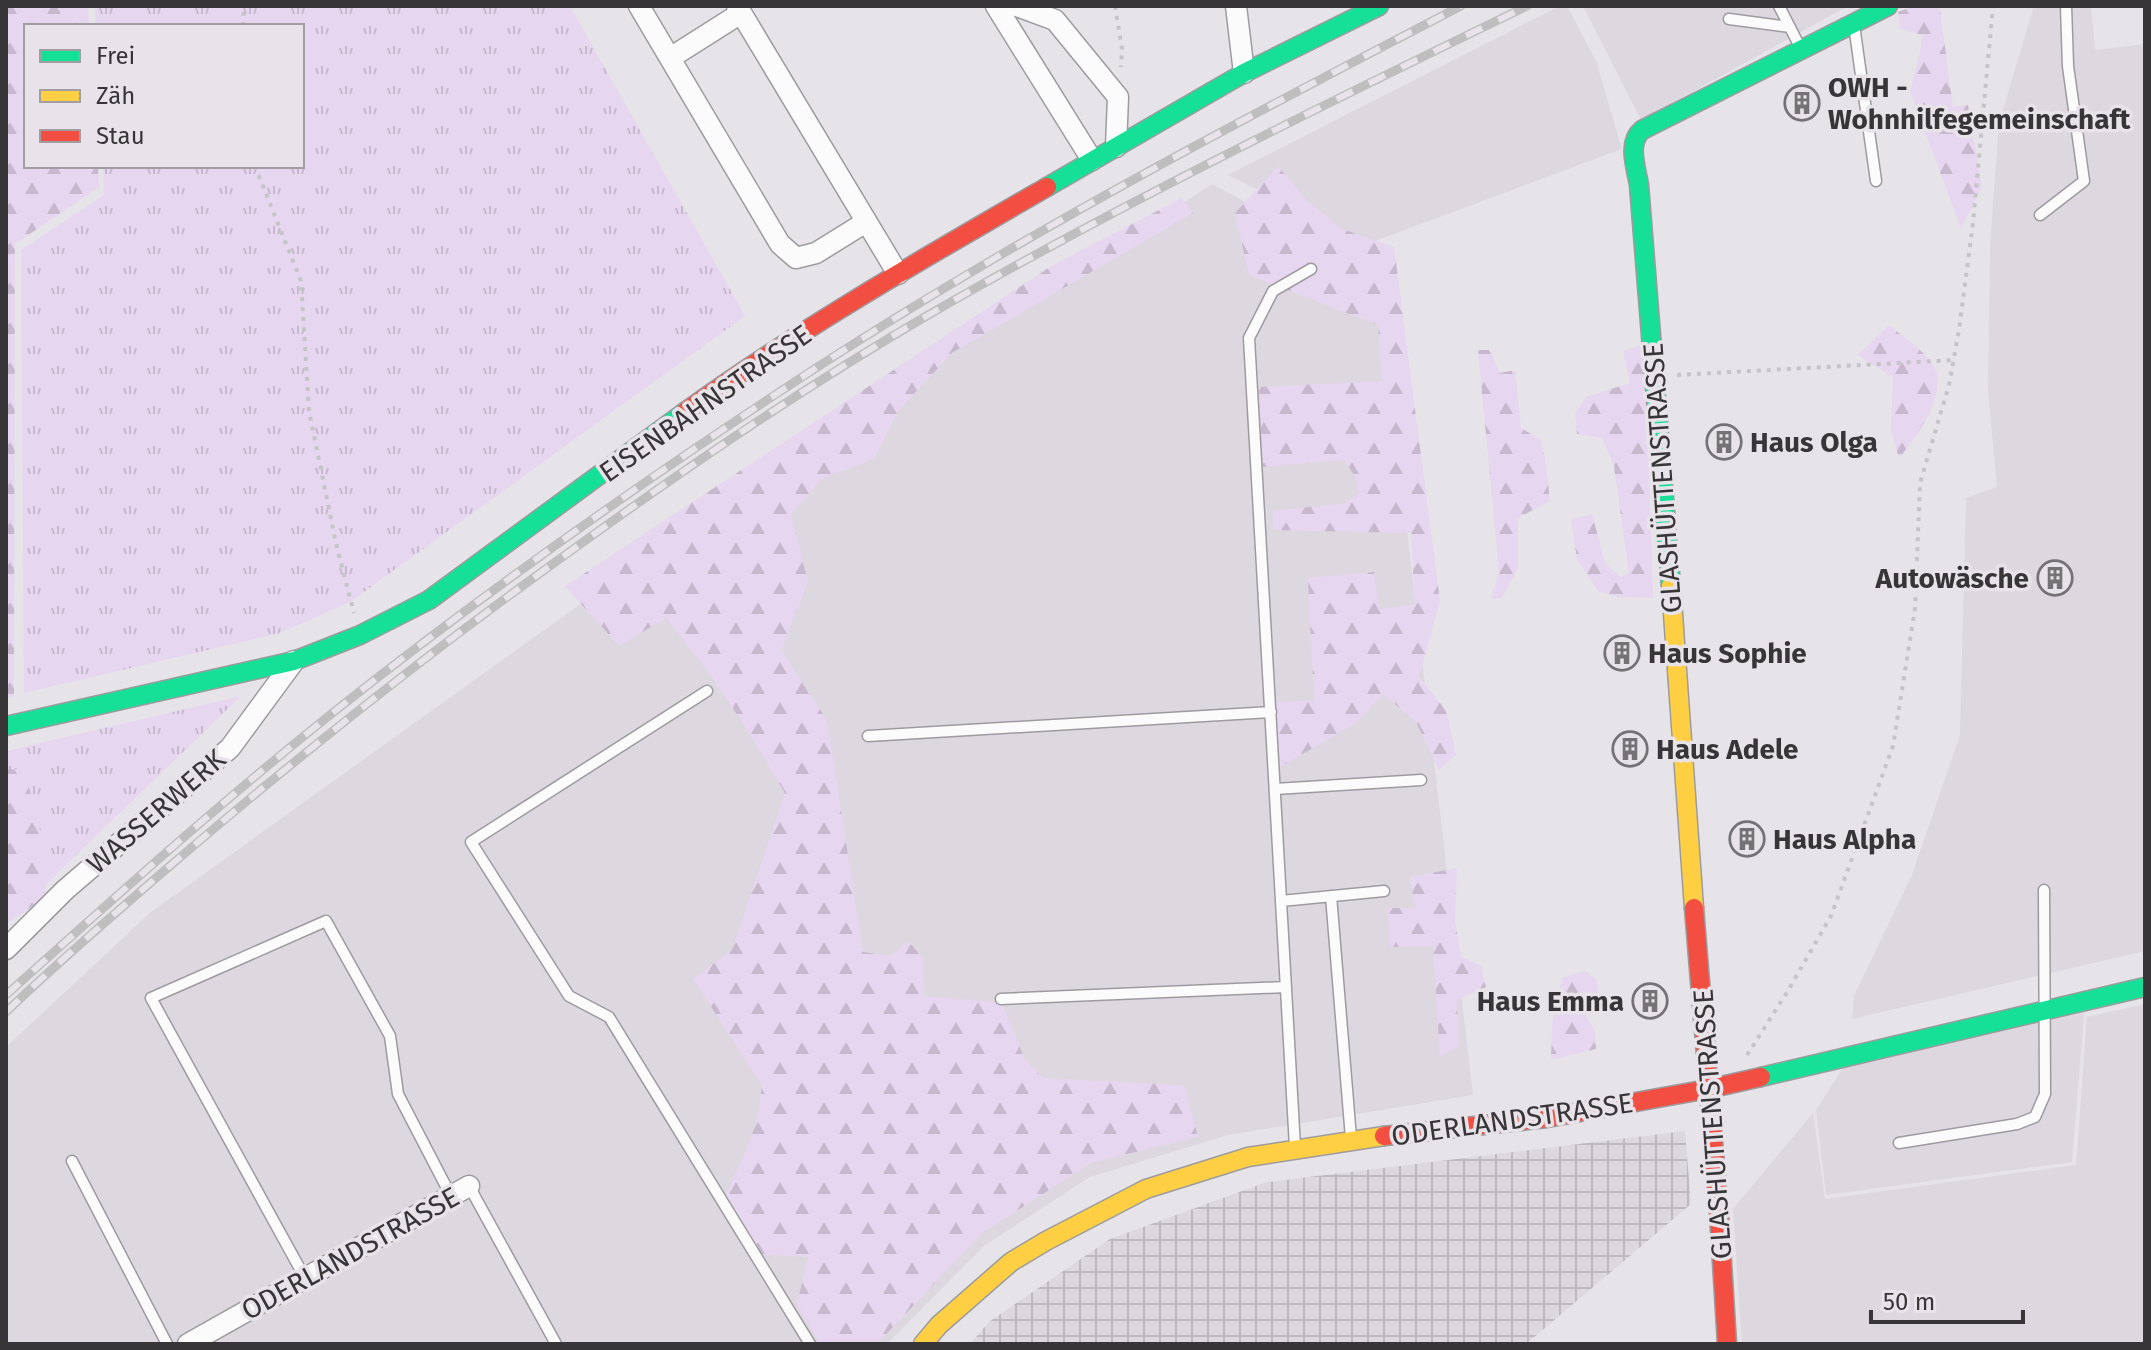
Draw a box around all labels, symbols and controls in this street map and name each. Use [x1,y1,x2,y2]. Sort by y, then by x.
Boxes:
legend [24,24,304,168]
text: Frei [96,42,135,70]
place label: OWH - Wohnhilfegemeinschaft [1828,71,2131,136]
text: Zäh [96,82,135,110]
building icon: OWH - Wohnhilfegemeinschaft [1783,84,1821,122]
text: Stau [96,122,145,150]
street label: EISENBAHNSTRASSE [593,318,818,489]
street label: GLASHÜTTENSTRASSE [1637,342,1688,614]
building icon: Haus Olga [1705,423,1743,461]
place label: Haus Olga [1750,426,1878,459]
building icon: Autowäsche [2036,559,2074,597]
place label: Autowäsche [1875,562,2029,595]
building icon: Haus Sophie [1603,634,1641,672]
place label: Haus Sophie [1648,637,1807,670]
building icon: Haus Adele [1611,730,1649,768]
place label: Haus Adele [1656,733,1799,766]
street label: WASSERWERK [80,742,233,881]
building icon: Haus Alpha [1728,820,1766,858]
place label: Haus Alpha [1773,823,1916,856]
building icon: Haus Emma [1631,982,1669,1020]
place label: Haus Emma [1477,985,1624,1018]
street label: GLASHÜTTENSTRASSE [1687,988,1738,1260]
street label: ODERLANDSTRASSE [1389,1086,1635,1153]
street label: ODERLANDSTRASSE [236,1180,465,1327]
scale bar [1871,1274,2023,1324]
text: 50 m [1883,1288,1935,1316]

